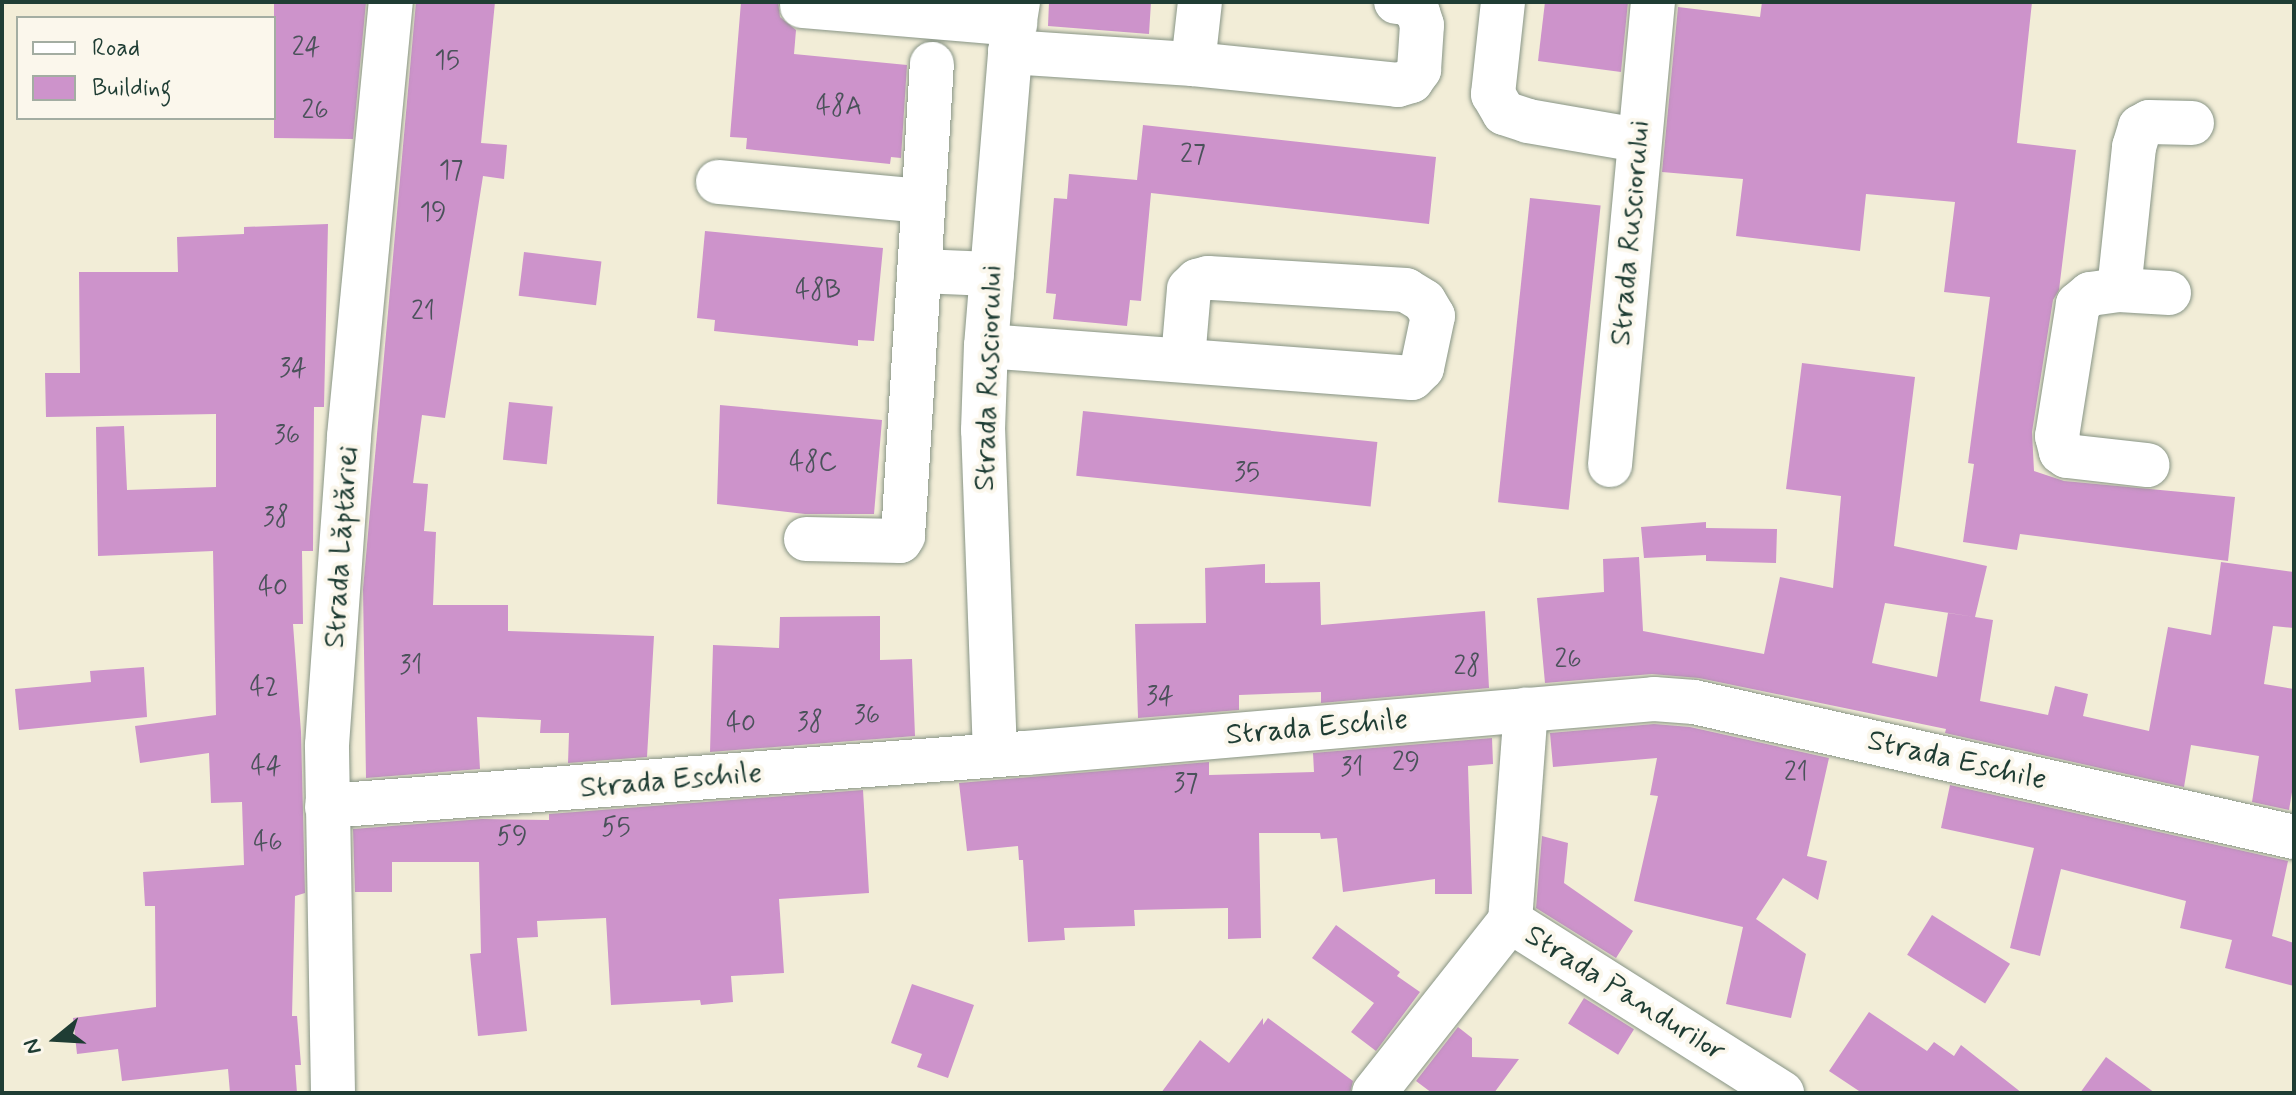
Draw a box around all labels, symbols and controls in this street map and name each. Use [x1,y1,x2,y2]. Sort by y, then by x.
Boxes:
legend [16,16,276,120]
text: Road [92,33,140,64]
house number: 24 [292,33,320,65]
house number: 15 [434,46,460,78]
text: Building [92,73,172,104]
house number: 48A [816,92,862,124]
house number: 26 [301,96,329,128]
street label: Strada Rusciorului [1603,121,1659,345]
house number: 27 [1180,140,1206,172]
house number: 17 [439,156,463,188]
house number: 19 [419,198,447,230]
street label: Strada Rusciorului [967,267,1011,489]
house number: 48B [795,276,841,308]
house number: 21 [411,297,435,329]
house number: 34 [279,354,307,386]
house number: 36 [274,421,300,453]
street label: Strada Lăptăriei [317,443,367,651]
house number: 48C [789,448,837,480]
house number: 35 [1234,458,1260,490]
house number: 38 [263,503,289,535]
house number: 40 [258,573,288,605]
house number: 26 [1554,645,1582,677]
house number: 31 [400,651,422,683]
house number: 28 [1454,652,1480,684]
house number: 42 [250,673,278,705]
house number: 34 [1146,682,1174,714]
house number: 36 [854,701,880,733]
street label: Strada Eschile [1224,702,1410,754]
house number: 38 [797,708,823,740]
house number: 40 [726,709,756,741]
street label: Strada Eschile [1864,723,2050,799]
house number: 29 [1392,748,1420,780]
house number: 44 [251,752,281,784]
house number: 31 [1341,753,1363,785]
street label: Strada Eschile [578,755,764,807]
house number: 21 [1784,758,1808,790]
house number: 37 [1174,769,1198,801]
house number: 55 [601,813,631,845]
house number: 59 [496,822,528,854]
house number: 46 [253,828,283,860]
street label: Strada Pandurilor [1521,920,1729,1068]
north arrow [16,999,96,1079]
text: N [18,1035,49,1058]

